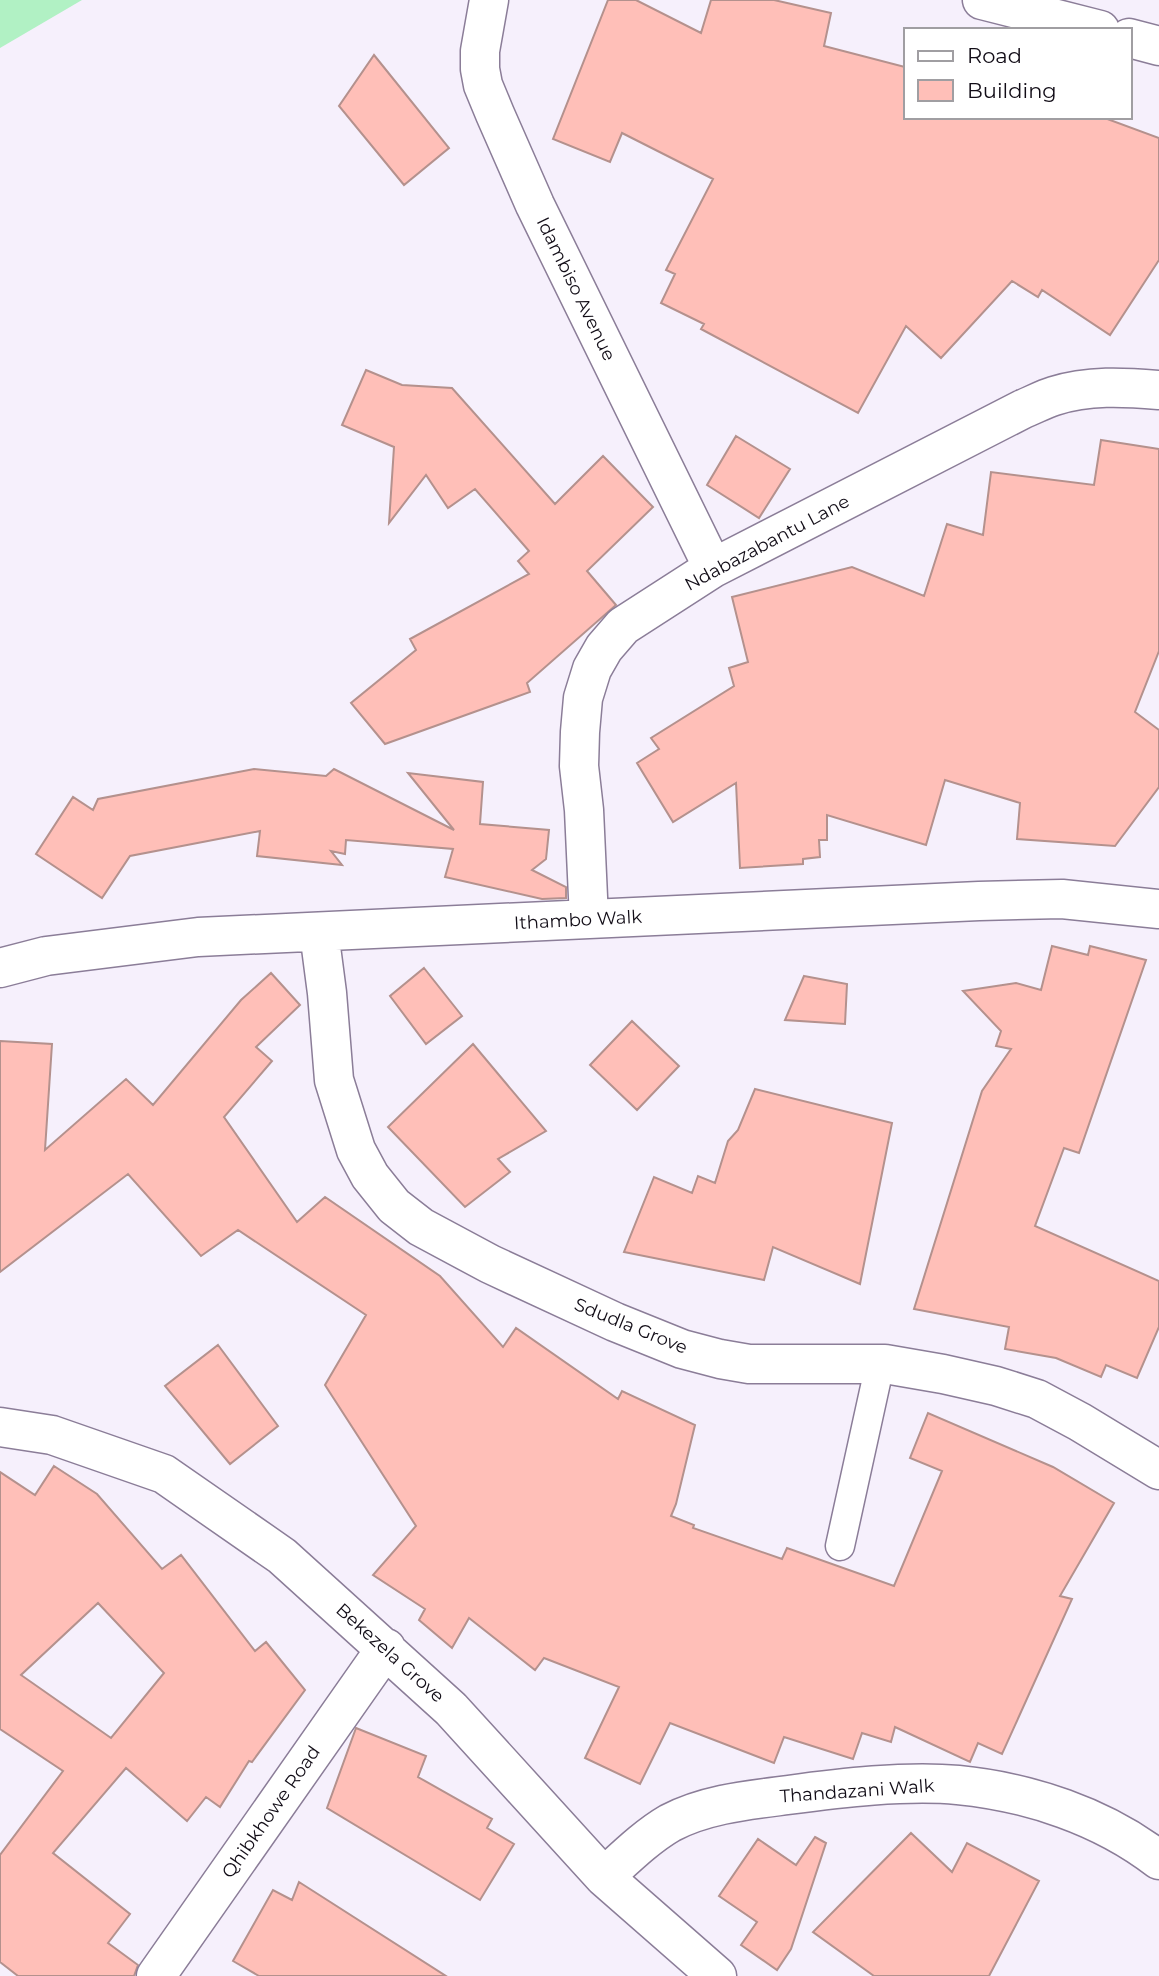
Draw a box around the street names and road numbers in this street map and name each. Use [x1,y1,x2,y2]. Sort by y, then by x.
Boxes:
street label: Idambiso Avenue [532,214,620,365]
street label: Ndabazabantu Lane [681,490,853,596]
street label: Ithambo Walk [513,906,643,934]
street label: Sdudla Grove [571,1293,691,1359]
street label: Bekezela Grove [331,1599,449,1707]
street label: Qhibkhowe Road [217,1742,325,1882]
street label: Thandazani Walk [779,1775,935,1807]

